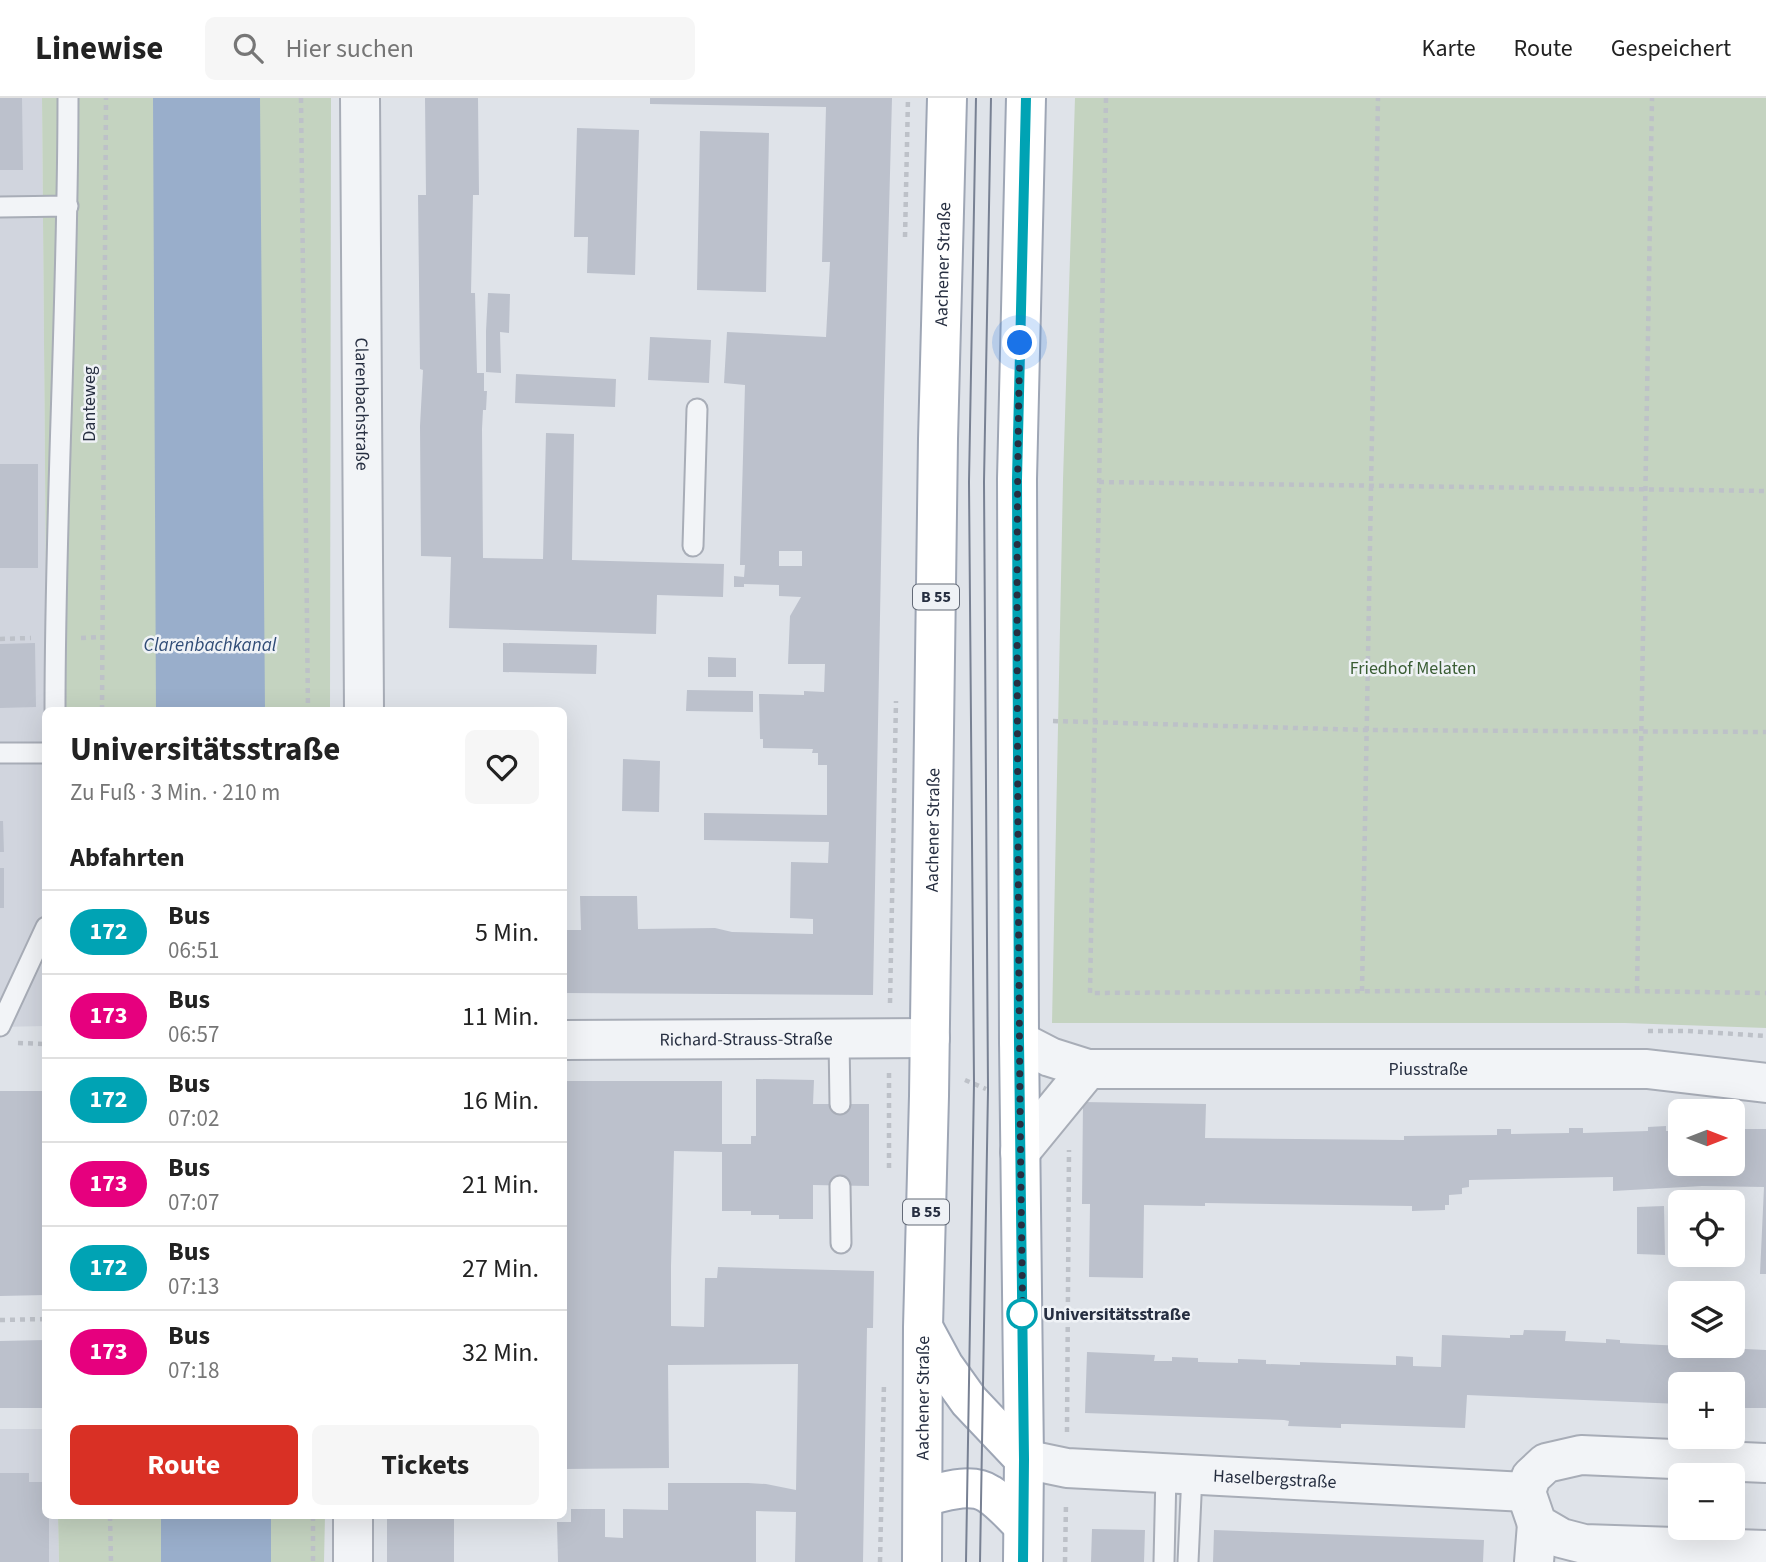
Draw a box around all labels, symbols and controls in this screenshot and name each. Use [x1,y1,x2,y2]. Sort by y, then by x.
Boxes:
search box [205,17,695,80]
text: Linewise [35,25,163,72]
icon: search [229,29,267,67]
text: Hier suchen [285,30,414,67]
text: Karte [1422,31,1476,66]
text: Route [1514,31,1573,66]
text: Gespeichert [1611,31,1731,66]
street label: Aachener Straße [928,202,957,327]
your location [1002,325,1037,360]
street label: Clarenbachstraße [349,337,375,471]
street label: Danteweg [77,366,102,442]
road number: B 55 [913,584,959,610]
water label: Clarenbachkanal [143,632,277,659]
park label: Friedhof Melaten [1350,656,1476,681]
text: Universitätsstraße [70,726,340,773]
button: heart [465,730,539,804]
street label: Aachener Straße [919,768,946,892]
text: Zu Fuß · 3 Min. · 210 m [70,776,280,809]
text: Abfahrten [70,839,185,876]
text: Bus [168,897,210,934]
text: 172 [89,914,128,949]
text: 5 Min. [475,914,539,951]
text: 06:51 [168,934,219,967]
text: Bus [168,981,210,1018]
text: 173 [89,998,128,1033]
text: 11 Min. [462,998,539,1035]
text: 06:57 [168,1018,219,1051]
street label: Richard-Strauss-Straße [659,1026,833,1052]
street label: Piusstraße [1389,1057,1468,1082]
text: Bus [168,1065,210,1102]
text: 172 [89,1082,128,1117]
text: 16 Min. [462,1082,539,1119]
north arrow [1668,1099,1745,1176]
map controls [1668,1099,1745,1540]
text: 07:02 [168,1102,219,1135]
text: Bus [168,1149,210,1186]
text: 173 [89,1166,128,1201]
text: 21 Min. [462,1166,539,1203]
text: 07:07 [168,1186,219,1219]
button: locate [1668,1190,1745,1267]
road number: B 55 [903,1200,949,1224]
text: Bus [168,1233,210,1270]
text: 172 [89,1250,128,1285]
text: 27 Min. [462,1250,539,1287]
text: 07:13 [168,1270,219,1303]
button: layers [1668,1281,1745,1358]
marker: Universitätsstraße [1007,1299,1037,1329]
place label: Universitätsstraße [1043,1302,1191,1327]
text: Bus [168,1317,210,1354]
text: 173 [89,1334,128,1369]
text: 32 Min. [462,1334,539,1371]
street label: Aachener Straße [910,1336,935,1460]
text: 07:18 [168,1354,219,1387]
button: + [1668,1372,1745,1449]
button: Route [70,1425,298,1505]
button: Tickets [312,1425,539,1505]
street label: Haselbergstraße [1212,1463,1337,1495]
button: − [1668,1463,1745,1540]

